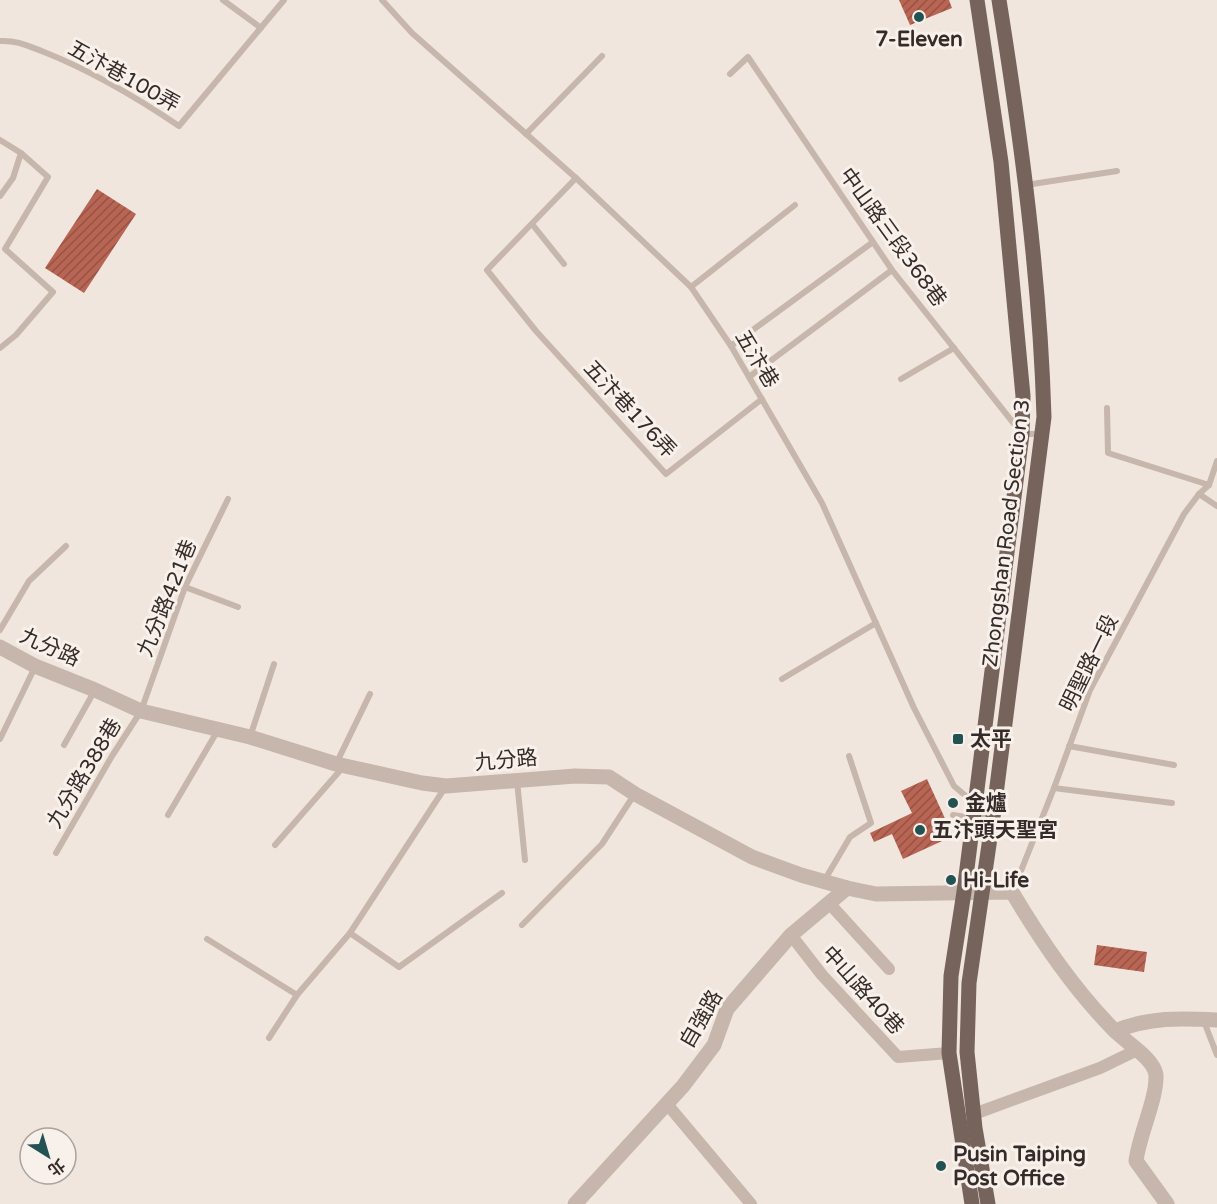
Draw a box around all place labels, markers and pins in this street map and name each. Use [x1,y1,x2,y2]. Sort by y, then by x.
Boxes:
marker: 7-Eleven [912,10,926,24]
place label: 7-Eleven [875,27,963,52]
place label: 太平 [970,727,1012,752]
marker: 太平 [951,732,965,746]
place label: 金爐 [965,791,1007,816]
marker: 金爐 [946,796,960,810]
place label: 五汴頭天聖宮 [932,818,1058,843]
marker: 五汴頭天聖宮 [913,823,927,837]
place label: Hi-Life [963,868,1029,893]
marker: Hi-Life [944,873,958,887]
place label: Pusin Taiping Post Office [953,1142,1086,1191]
marker: Pusin Taiping Post Office [934,1159,948,1173]

